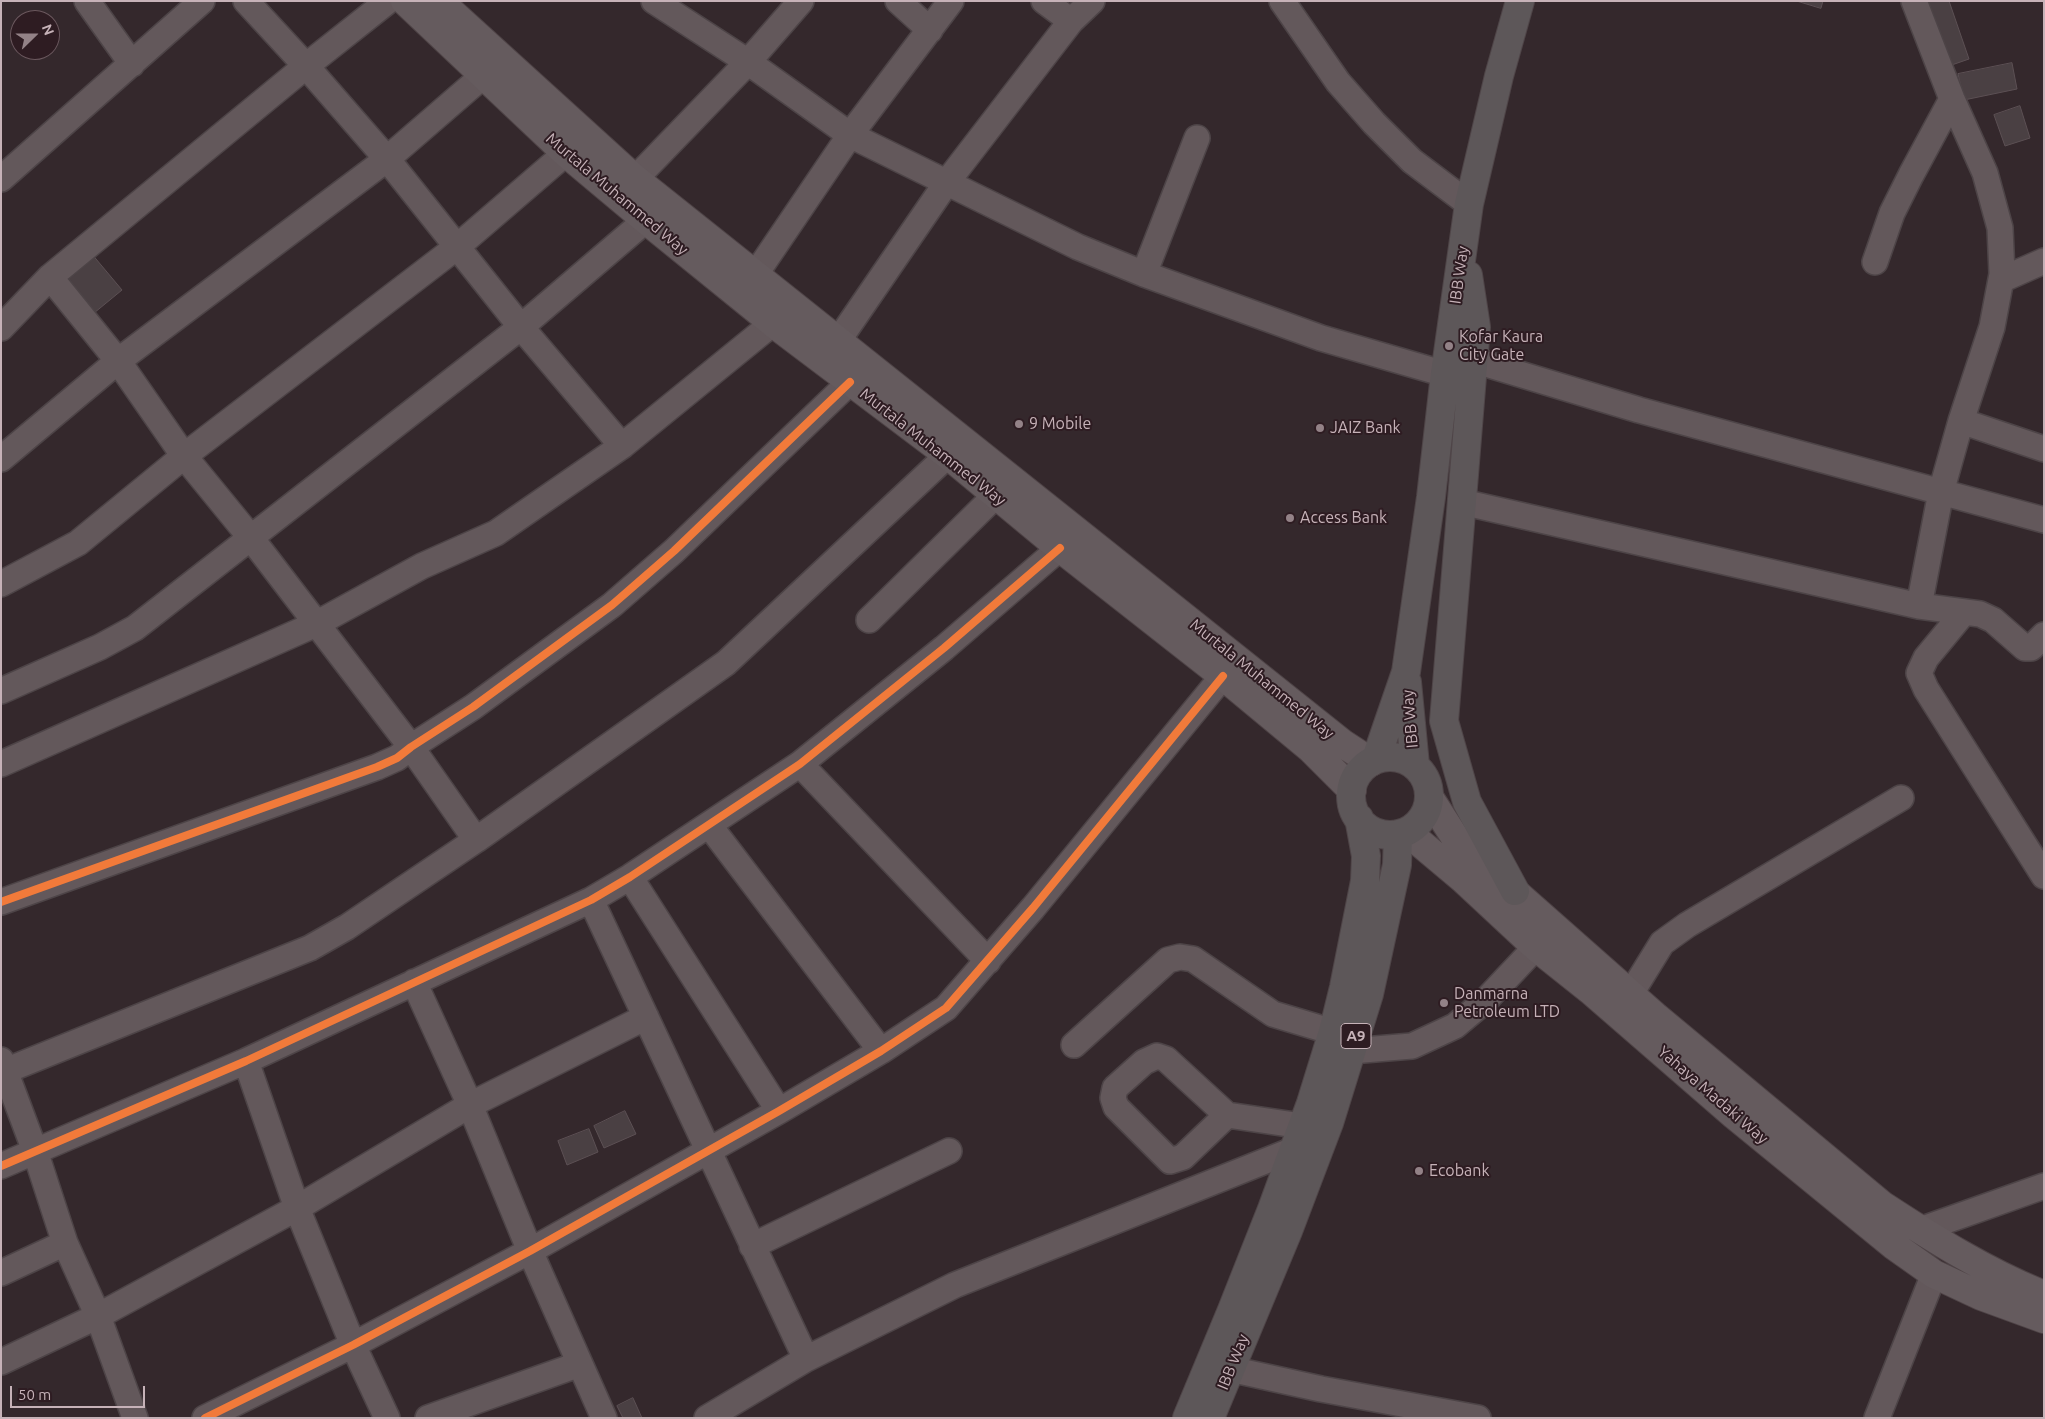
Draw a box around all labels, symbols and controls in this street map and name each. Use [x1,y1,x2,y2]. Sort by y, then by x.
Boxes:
north arrow [10,10,60,60]
text: N [39,22,57,38]
street label: Murtala Muhammed Way [542,129,692,259]
street label: IBB Way [1445,245,1473,305]
place label: Kofar Kaura City Gate [1459,327,1543,365]
marker: Kofar Kaura City Gate [1443,340,1455,352]
street label: Murtala Muhammed Way [856,384,1010,510]
place label: 9 Mobile [1029,414,1091,434]
marker: 9 Mobile [1013,418,1025,430]
place label: JAIZ Bank [1330,418,1401,438]
marker: JAIZ Bank [1314,422,1326,434]
place label: Access Bank [1300,508,1387,528]
marker: Access Bank [1284,512,1296,524]
street label: Murtala Muhammed Way [1186,615,1338,743]
street label: IBB Way [1398,689,1422,749]
place label: Danmarna Petroleum LTD [1454,984,1560,1022]
marker: Danmarna Petroleum LTD [1438,997,1450,1009]
road number: A9 [1341,1024,1371,1048]
street label: Yahaya Madaki Way [1654,1042,1772,1148]
place label: Ecobank [1429,1161,1490,1181]
marker: Ecobank [1413,1165,1425,1177]
street label: IBB Way [1213,1331,1253,1393]
scale bar [12,1376,148,1408]
text: 50 m [18,1386,51,1403]

